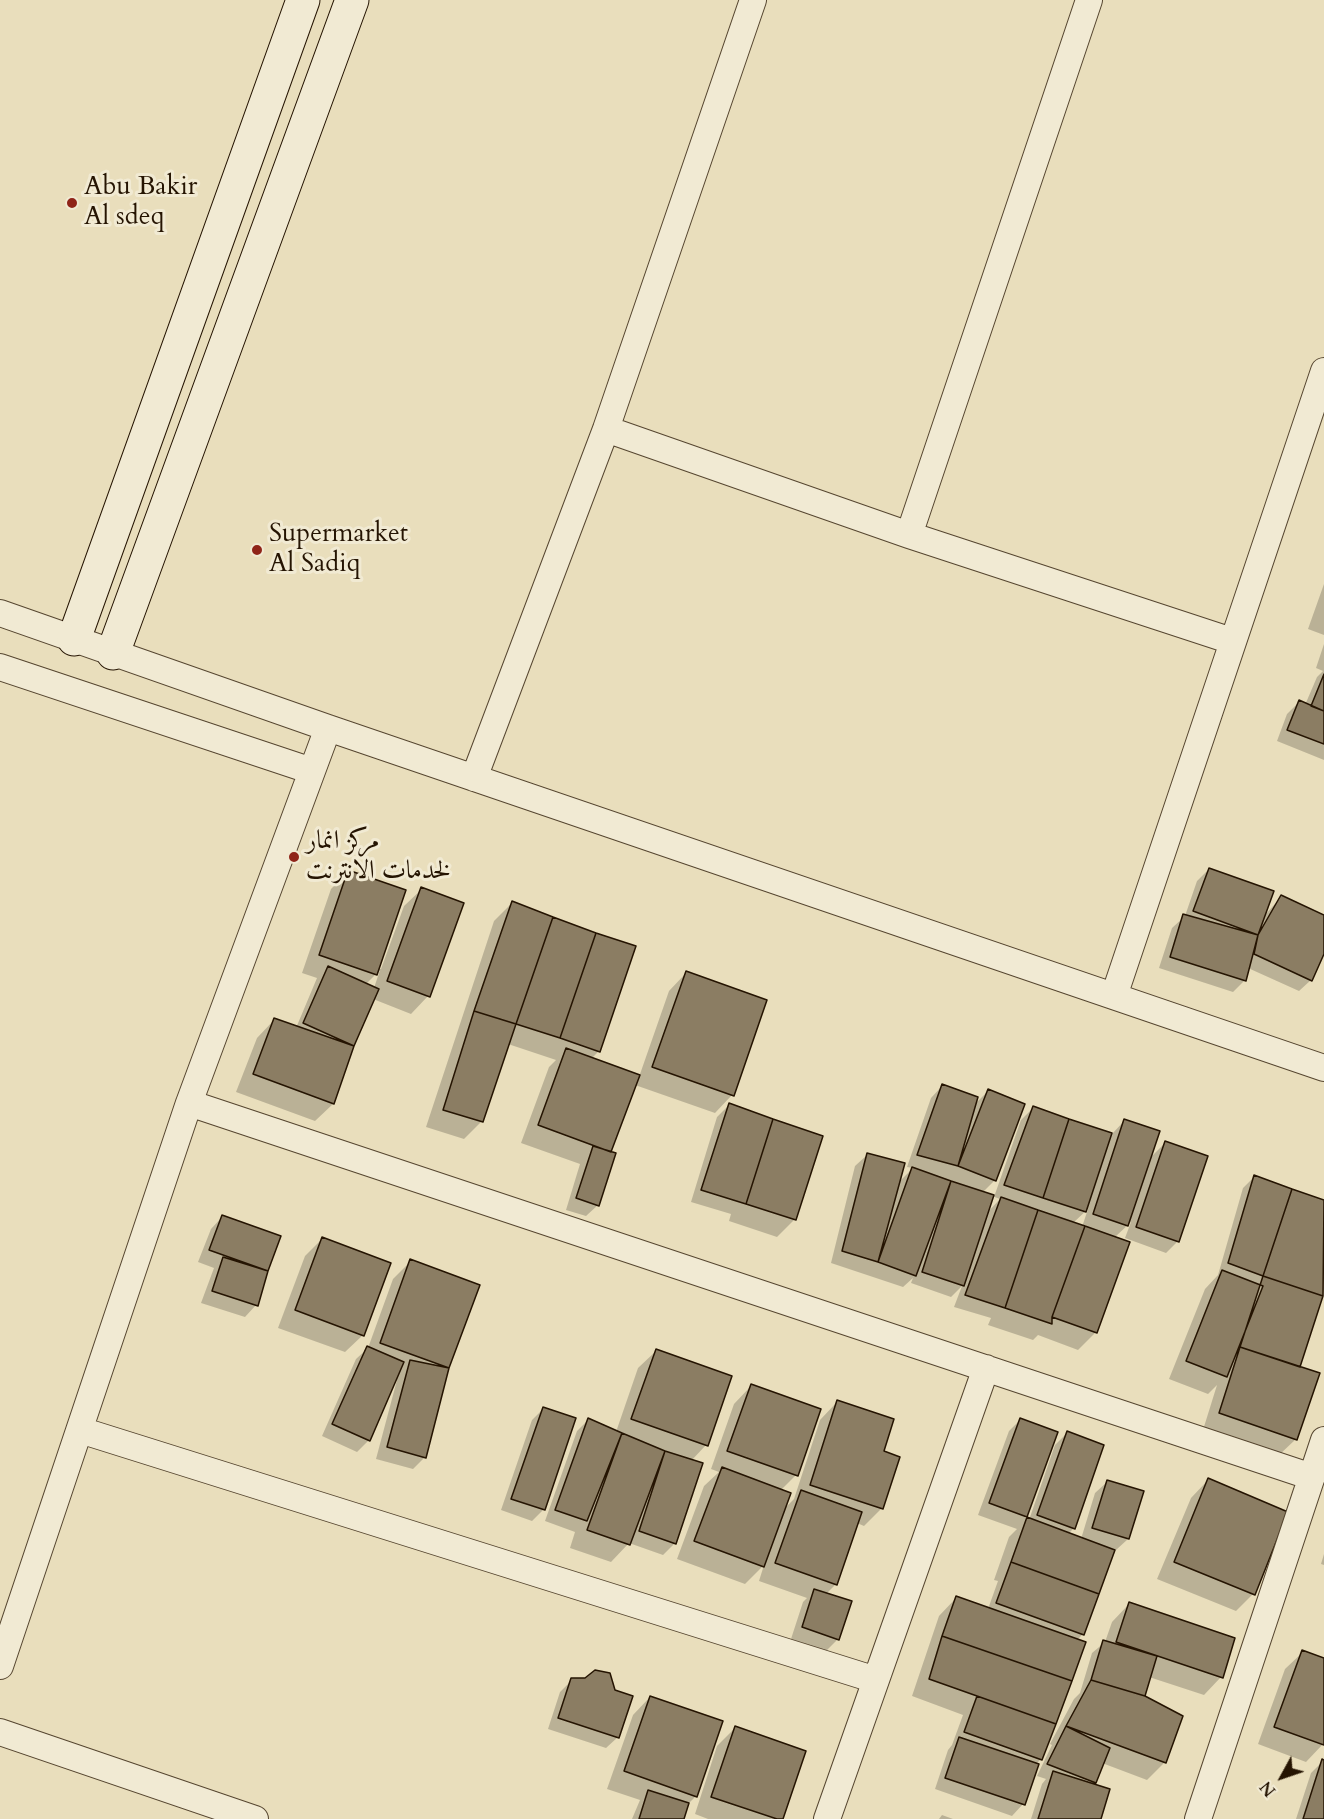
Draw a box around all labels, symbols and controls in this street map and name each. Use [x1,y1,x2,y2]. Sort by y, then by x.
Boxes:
place label: Abu Bakir Al sdeq [84,172,197,234]
marker: Abu Bakir Al sdeq [65,196,79,210]
place label: Supermarket Al Sadiq [269,519,408,580]
marker: Supermarket Al Sadiq [250,543,264,557]
place label: مركز انمار لخدمات الانترنت [306,826,451,888]
marker: مركز انمار لخدمات الانترنت [287,850,301,864]
north arrow [1252,1747,1312,1807]
text: N [1255,1776,1281,1801]

